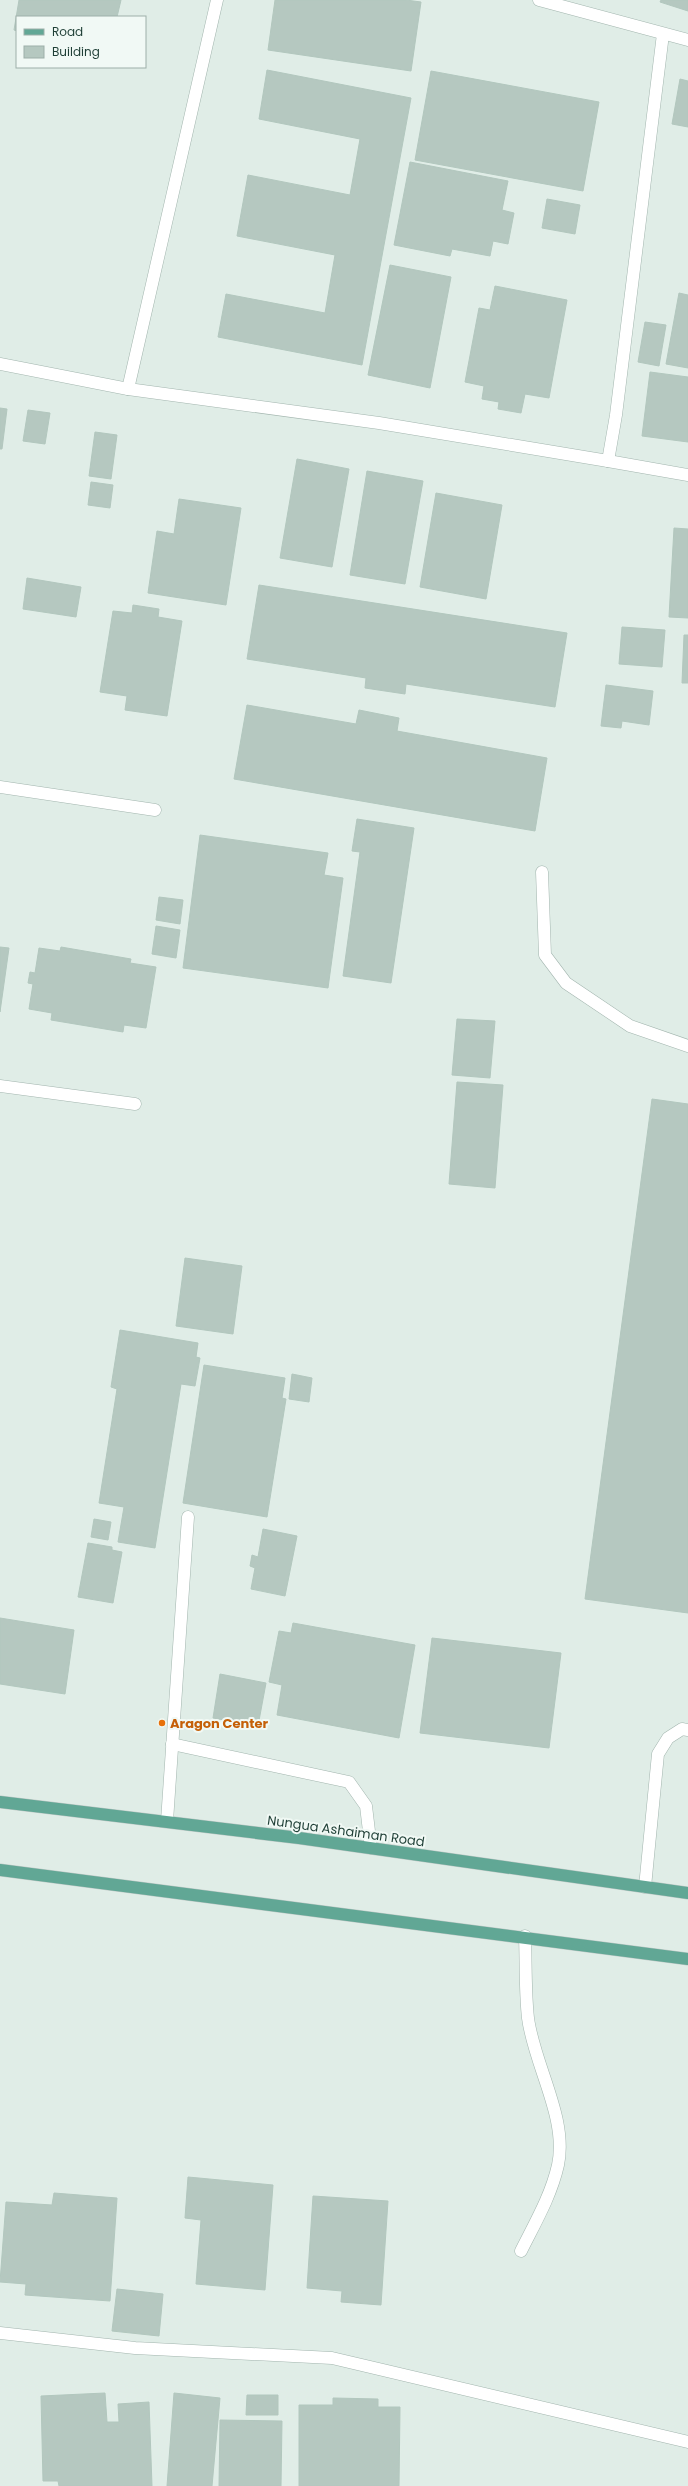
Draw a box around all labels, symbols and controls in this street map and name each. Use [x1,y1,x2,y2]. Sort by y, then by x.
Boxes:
legend [16,16,146,68]
text: Road [52,23,83,40]
text: Building [52,43,100,60]
place label: Aragon Center [170,1714,269,1733]
marker: Aragon Center [157,1718,167,1728]
street label: Nungua Ashaiman Road [266,1811,426,1851]

